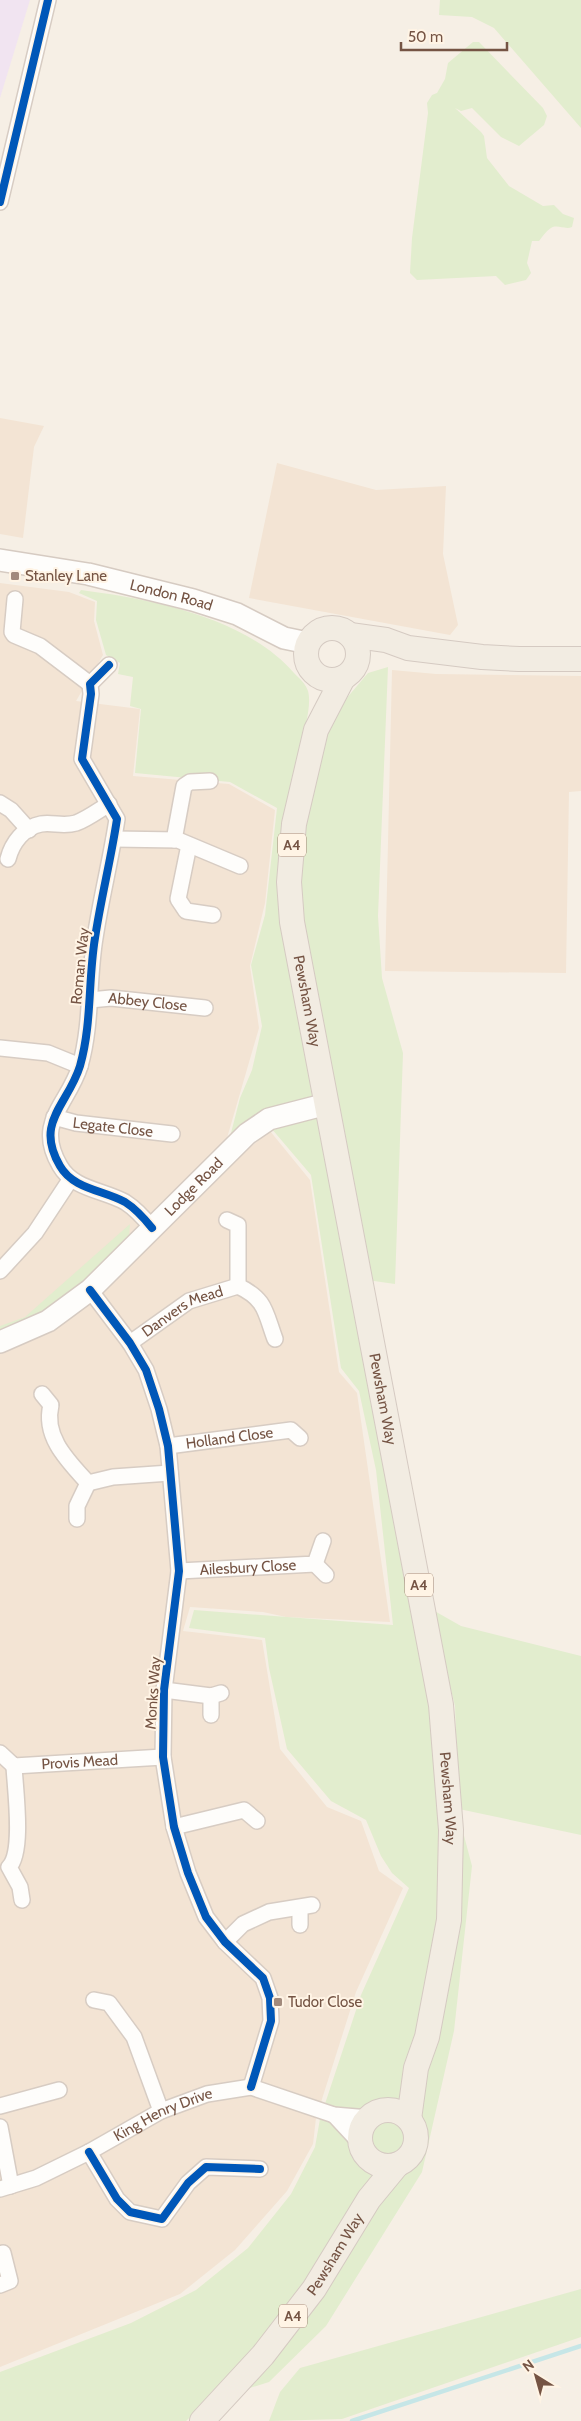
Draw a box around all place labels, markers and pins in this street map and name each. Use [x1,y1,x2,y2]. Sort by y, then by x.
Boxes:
place label: Stanley Lane [25,567,107,585]
marker: Stanley Lane [9,570,21,582]
place label: Tudor Close [288,1993,362,2011]
marker: Tudor Close [272,1996,284,2008]

